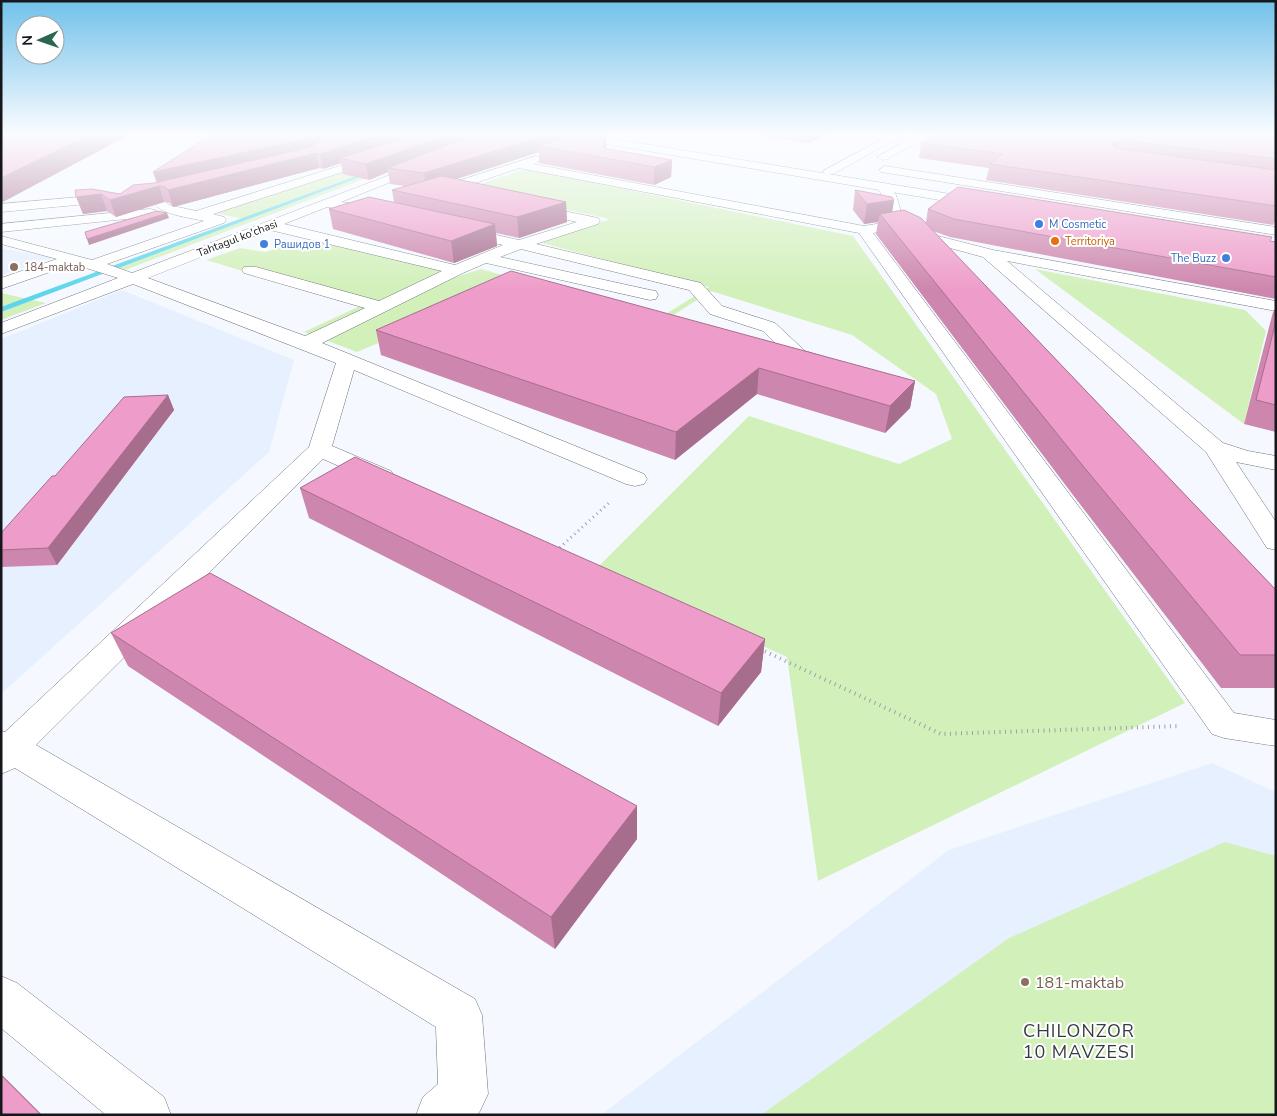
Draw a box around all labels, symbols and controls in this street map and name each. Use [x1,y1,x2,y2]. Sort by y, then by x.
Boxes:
north arrow [15,15,65,65]
text: N [18,35,37,46]
street label: Tahtagul ko'chasi [195,216,280,261]
place label: M Cosmetic [1049,217,1106,232]
marker: M Cosmetic [1033,218,1045,230]
place label: Territoriya [1065,234,1115,249]
marker: Territoriya [1049,235,1061,247]
place label: Рашидов 1 [274,237,330,252]
marker: Рашидов 1 [258,238,270,250]
place label: The Buzz [1171,251,1216,266]
marker: The Buzz [1220,252,1232,264]
place label: 184-maktab [24,260,85,275]
marker: 184-maktab [8,261,20,273]
place label: 181-maktab [1035,972,1124,994]
marker: 181-maktab [1019,976,1031,988]
district label: CHILONZOR 10 MAVZESI [1023,1019,1135,1064]

